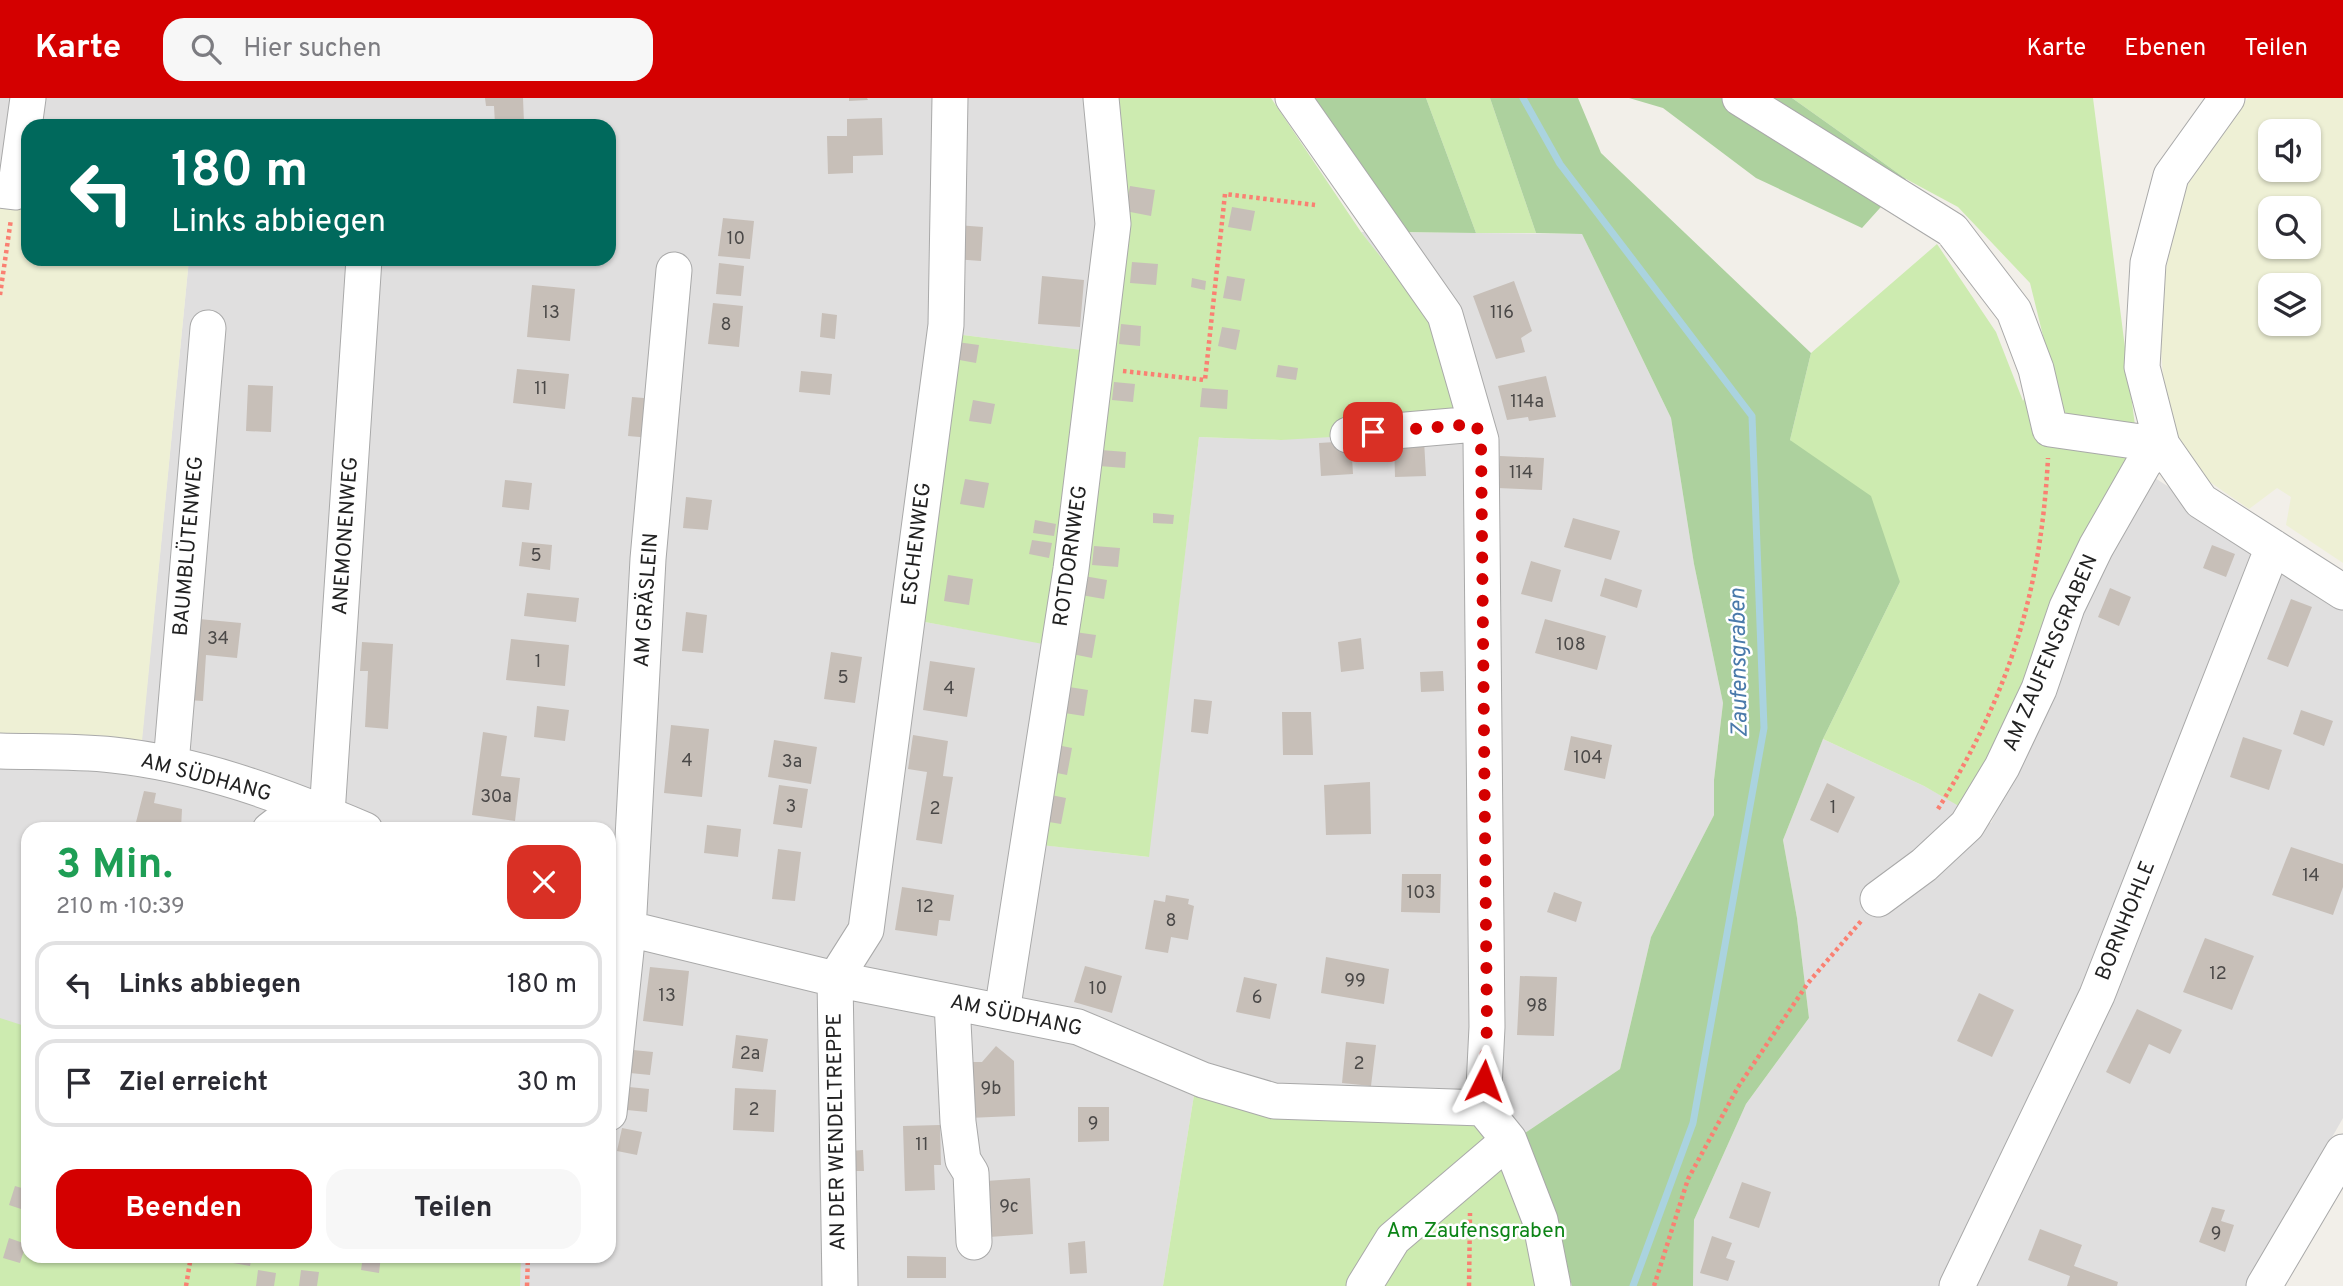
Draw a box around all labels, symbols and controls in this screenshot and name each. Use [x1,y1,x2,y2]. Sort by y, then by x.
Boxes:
search box [163,18,653,81]
text: Karte [35,28,121,70]
icon: search [187,30,225,68]
text: Hier suchen [243,33,382,66]
text: Karte [2026,34,2086,64]
text: Ebenen [2124,34,2206,64]
text: Teilen [2244,34,2308,64]
map controls [2258,119,2321,336]
button: sound [2258,119,2321,182]
text: 180 m [171,142,308,204]
icon: left [56,147,147,238]
button: search [2258,196,2321,259]
text: Links abbiegen [171,203,386,243]
house number: 10 [727,228,745,251]
button: layers [2258,273,2321,336]
house number: 13 [542,302,560,325]
house number: 116 [1490,302,1514,325]
house number: 8 [721,314,732,337]
house number: 11 [534,378,548,401]
house number: 114a [1510,391,1544,414]
pin [1343,402,1403,462]
icon: arrive [1354,413,1392,451]
street label: BAUMBLÜTENWEG [168,455,210,637]
street label: ANEMONENWEG [327,456,365,616]
house number: 114 [1509,462,1533,485]
street label: ESCHENWEG [896,481,938,607]
street label: ROTDORNWEG [1048,484,1094,628]
street label: AM GRÄSLEIN [629,532,665,668]
house number: 5 [530,545,542,568]
street label: AM ZAUFENSGRABEN [1997,550,2105,756]
water label: Zaufensgraben [1724,587,1756,738]
house number: 34 [207,628,229,651]
house number: 108 [1556,634,1586,657]
house number: 1 [535,651,541,674]
house number: 5 [837,667,849,690]
house number: 4 [943,678,955,701]
house number: 104 [1573,747,1603,770]
street label: AM SÜDHANG [138,748,274,808]
house number: 4 [681,750,693,773]
house number: 3a [782,751,802,774]
house number: 30a [480,786,512,809]
house number: 3 [786,796,796,819]
house number: 1 [1830,797,1836,820]
house number: 2 [929,798,941,821]
text: 3 Min. [56,840,173,893]
button: close [507,845,581,919]
street label: BORNHOHLE [2090,857,2162,985]
house number: 14 [2302,865,2320,888]
house number: 103 [1406,882,1436,905]
text: 210 m · 10:39 [56,893,185,922]
house number: 12 [916,896,934,919]
house number: 8 [1166,910,1177,933]
house number: 12 [2209,963,2227,986]
icon: left [60,966,98,1004]
text: Links abbiegen [119,969,301,1002]
text: 180 m [507,969,577,1002]
house number: 99 [1344,970,1366,993]
house number: 10 [1089,978,1107,1001]
house number: 13 [658,985,676,1008]
house number: 6 [1252,987,1262,1010]
street label: AM SÜDHANG [947,989,1085,1043]
house number: 98 [1526,995,1548,1018]
street label: AN DER WENDELTREPPE [821,1013,853,1251]
house number: 2a [740,1043,760,1066]
position arrow [1447,1044,1521,1118]
house number: 2 [1353,1053,1365,1076]
icon: arrive [60,1064,98,1102]
text: Ziel erreicht [119,1067,268,1100]
text: 30 m [517,1067,577,1100]
house number: 9b [981,1078,1001,1101]
house number: 2 [748,1099,760,1122]
house number: 9 [1088,1113,1098,1136]
house number: 11 [915,1134,929,1157]
button: Beenden [56,1169,312,1249]
button: Teilen [326,1169,581,1249]
house number: 9c [999,1196,1019,1219]
park label: Am Zaufensgraben [1386,1218,1566,1245]
house number: 9 [2211,1223,2221,1246]

